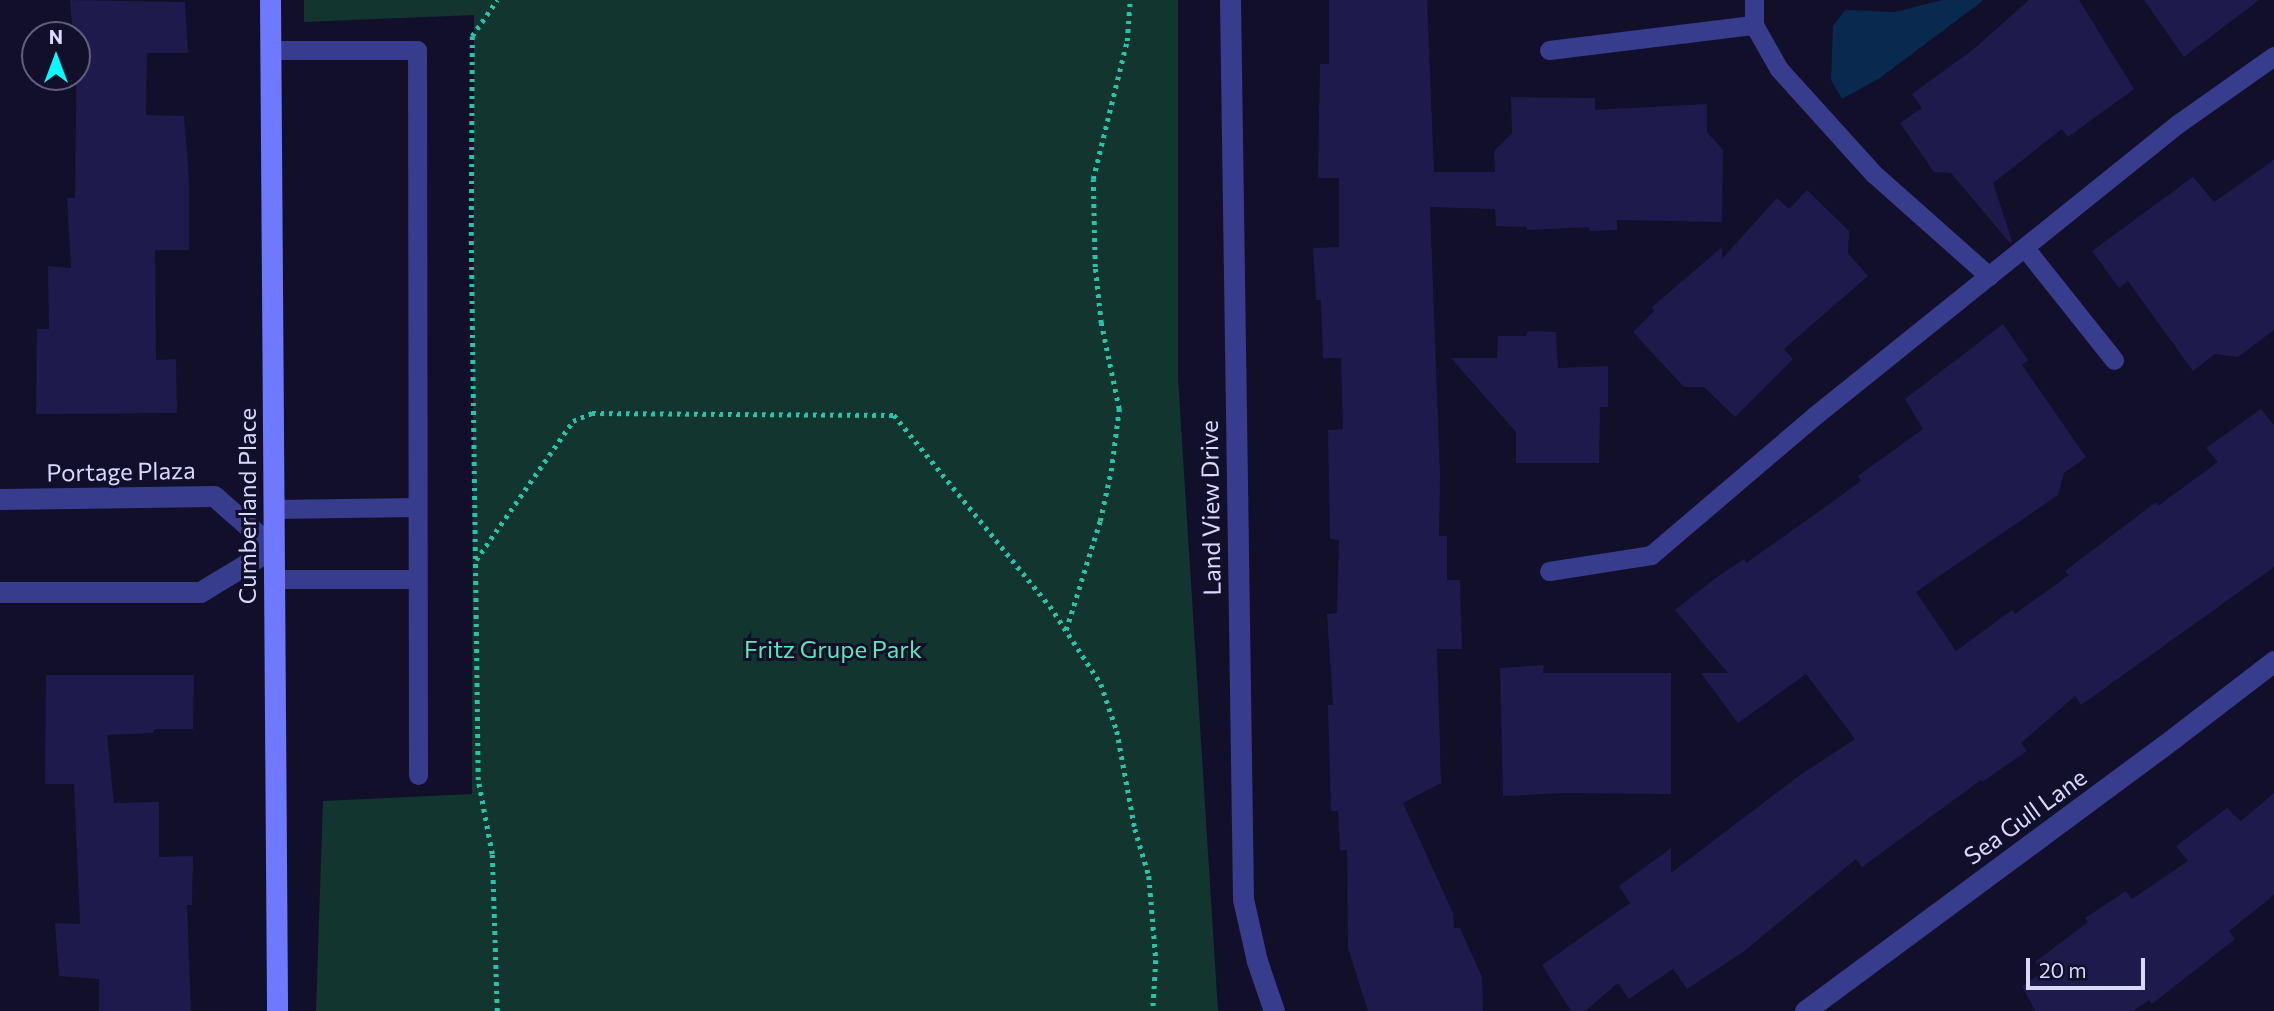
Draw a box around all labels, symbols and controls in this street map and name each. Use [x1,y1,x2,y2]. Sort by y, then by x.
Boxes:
north arrow [21,21,91,91]
text: N [49,25,63,48]
street label: Cumberland Place [233,408,261,604]
street label: Land View Drive [1194,420,1226,596]
street label: Portage Plaza [46,455,196,487]
park label: Fritz Grupe Park [744,635,922,663]
street label: Sea Gull Lane [1958,762,2092,870]
scale bar [2029,944,2148,988]
text: 20 m [2039,957,2087,982]

